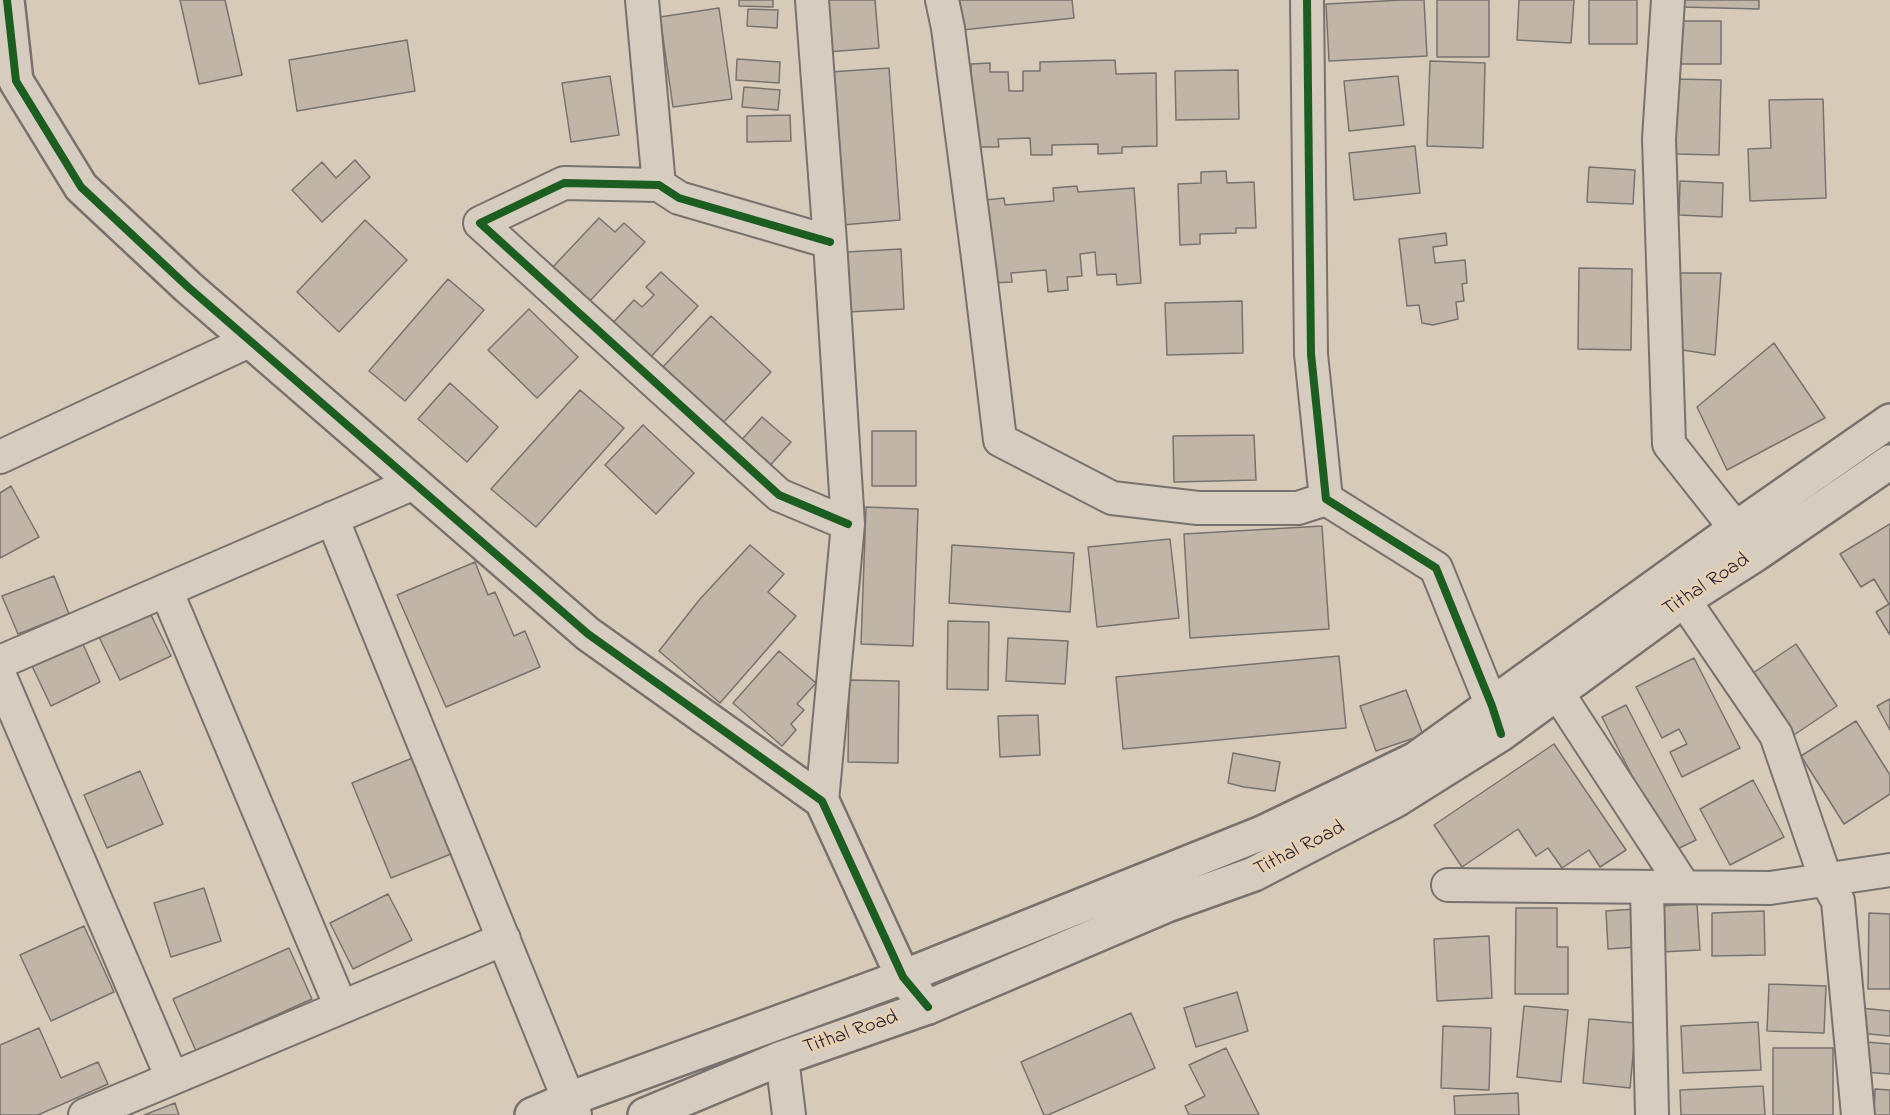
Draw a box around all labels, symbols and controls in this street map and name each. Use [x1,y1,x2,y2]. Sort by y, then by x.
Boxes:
street label: Tithal Road [1659,549,1755,623]
street label: Tithal Road [1250,816,1350,884]
street label: Tithal Road [800,1006,902,1062]

